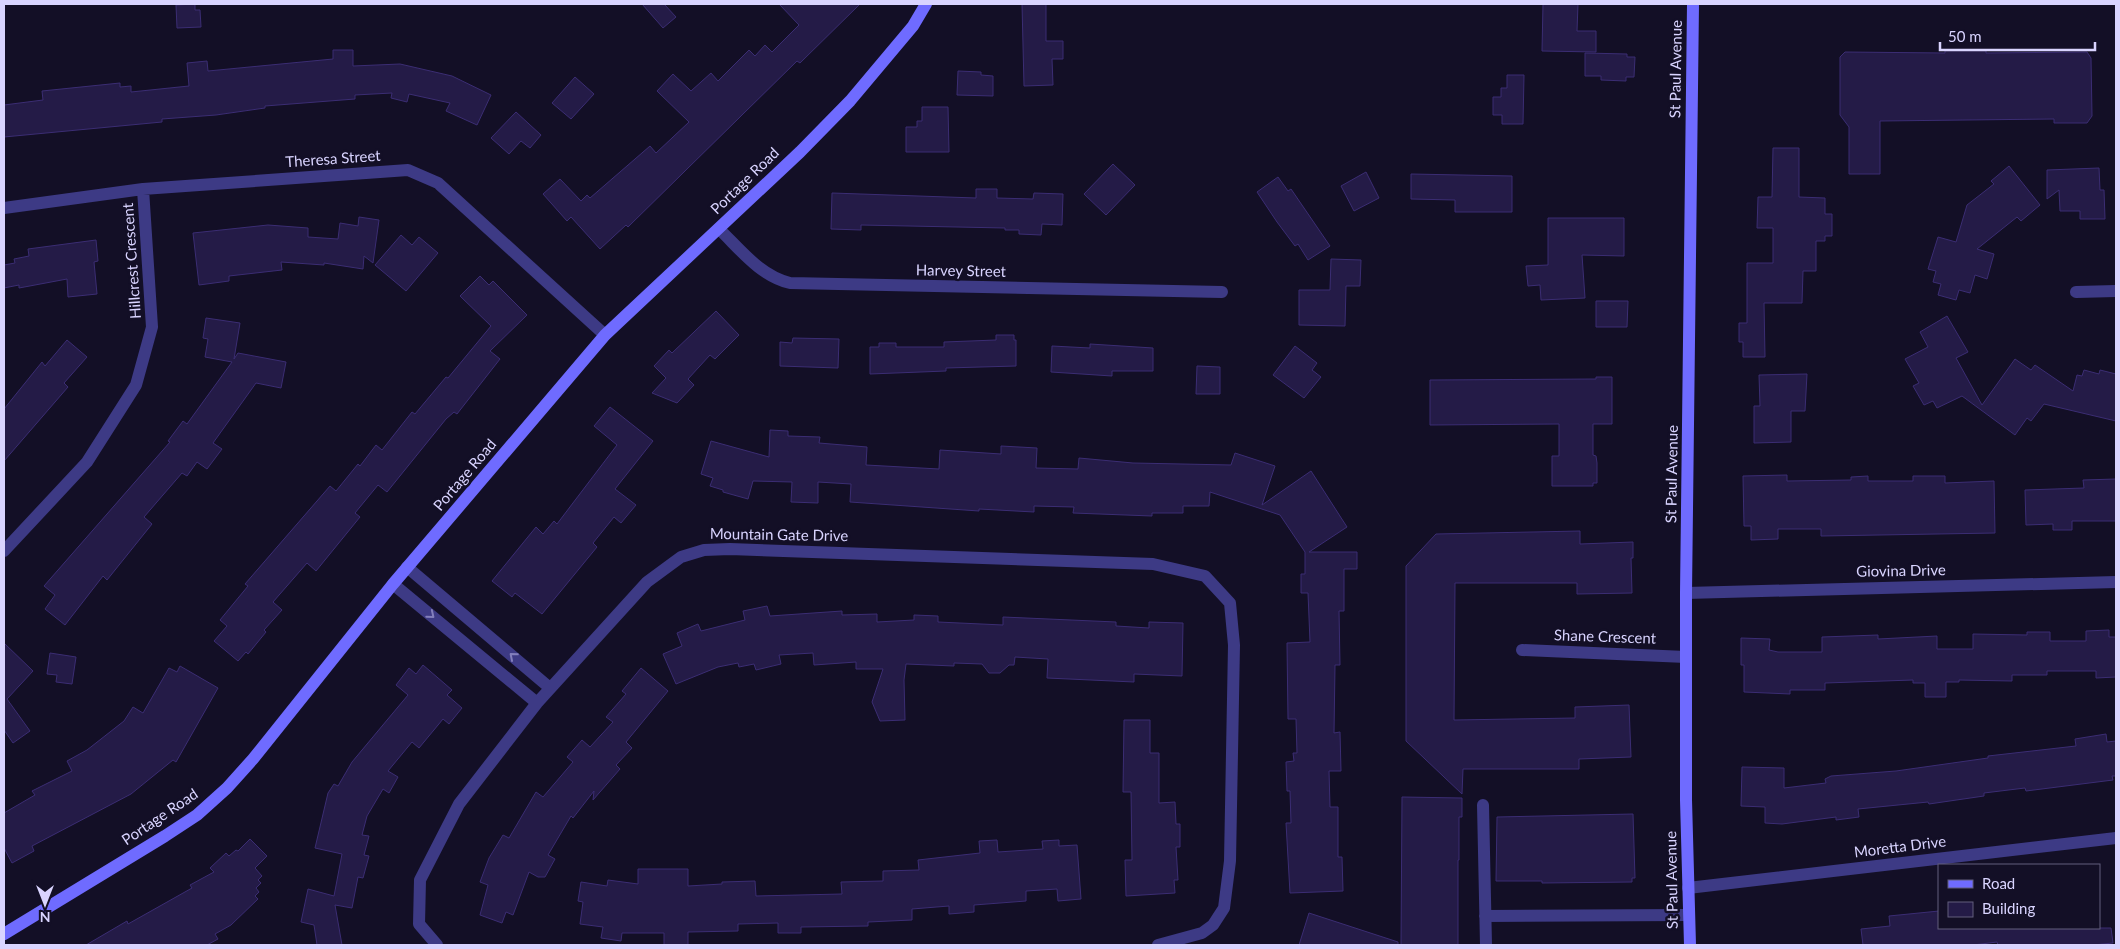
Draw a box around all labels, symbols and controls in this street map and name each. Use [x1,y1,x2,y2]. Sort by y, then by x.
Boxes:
street label: St Paul Avenue [1665,20,1685,118]
scale bar [1940,20,2095,52]
text: 50 m [1948,27,1982,45]
street label: Portage Road [706,143,782,217]
street label: Theresa Street [285,146,382,170]
street label: Hillcrest Crescent [118,202,144,320]
street label: Harvey Street [916,260,1007,280]
street label: St Paul Avenue [1661,425,1681,523]
street label: Portage Road [429,435,499,514]
street label: Mountain Gate Drive [710,524,849,544]
street label: Giovina Drive [1856,560,1946,580]
one-way arrow [425,610,434,618]
street label: Shane Crescent [1554,625,1657,647]
one-way arrow [509,653,518,662]
street label: Portage Road [118,784,201,848]
street label: St Paul Avenue [1661,831,1681,929]
street label: Moretta Drive [1853,831,1947,861]
legend [1938,864,2100,929]
text: Road [1982,874,2015,892]
north arrow [20,879,70,929]
text: Building [1982,899,2035,917]
text: N [40,909,50,926]

